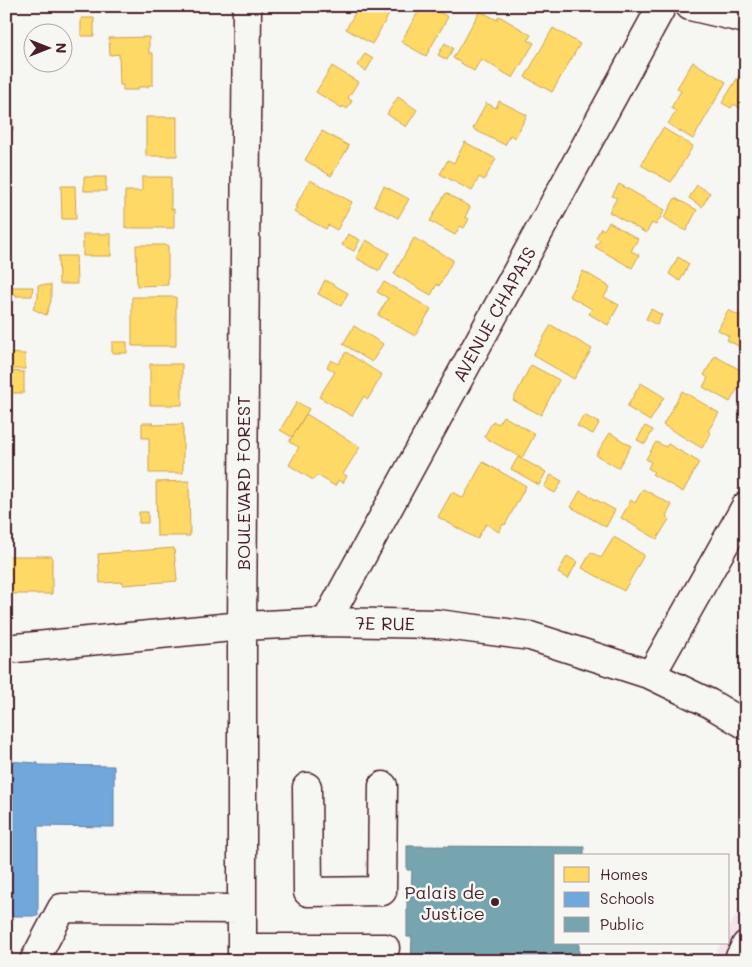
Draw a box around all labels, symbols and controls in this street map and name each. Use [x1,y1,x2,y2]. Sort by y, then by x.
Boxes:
north arrow [22,22,72,72]
text: N [52,43,71,53]
street label: AVENUE CHAPAIS [447,242,541,386]
street label: BOULEVARD FOREST [231,396,255,570]
street label: 7E RUE [355,610,415,636]
legend [554,854,730,944]
text: Homes [600,864,648,884]
place label: Palais de Justice [404,880,485,925]
text: Schools [600,888,655,908]
marker: Palais de Justice [489,896,501,908]
text: Public [600,914,644,934]

